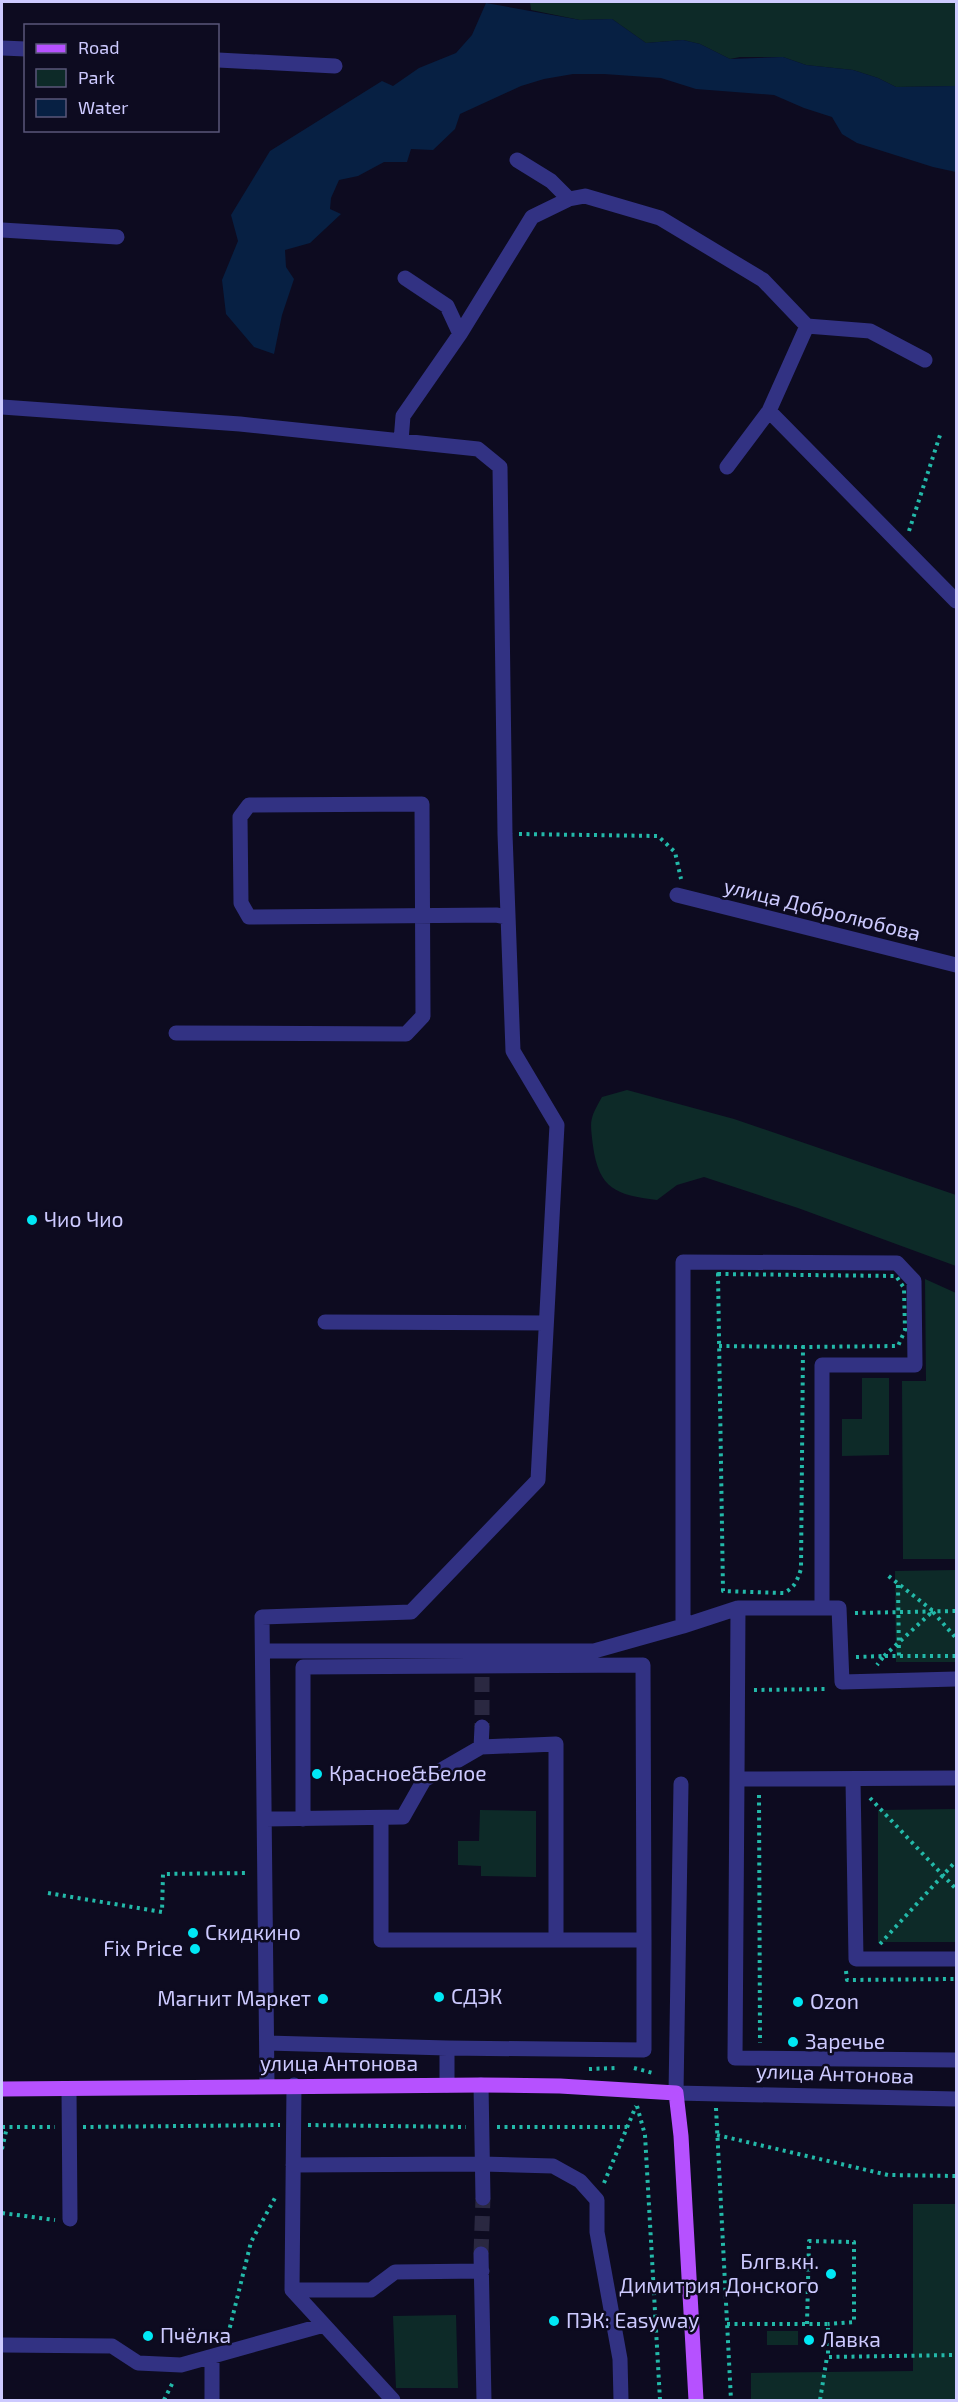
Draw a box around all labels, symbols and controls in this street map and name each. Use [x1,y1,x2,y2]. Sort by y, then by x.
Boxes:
legend [24,24,219,132]
text: Road [78,36,119,58]
text: Park [78,66,115,88]
text: Water [78,96,128,118]
street label: улица Добролюбова [721,872,923,946]
place label: Чио Чио [44,1206,124,1231]
marker: Чио Чио [25,1213,39,1227]
place label: Красное&Белое [329,1760,487,1785]
marker: Красное&Белое [310,1767,324,1781]
place label: Скидкино [205,1919,301,1944]
marker: Скидкино [186,1926,200,1940]
place label: Fix Price [103,1935,183,1960]
marker: Fix Price [188,1942,202,1956]
place label: СДЭК [451,1983,502,2008]
place label: Магнит Маркет [157,1985,311,2010]
place label: Ozon [810,1988,859,2013]
marker: СДЭК [432,1990,446,2004]
marker: Магнит Маркет [316,1992,330,2006]
marker: Ozon [791,1995,805,2009]
place label: Заречье [805,2028,885,2053]
marker: Заречье [786,2035,800,2049]
street label: улица Антонова [260,2050,418,2076]
street label: улица Антонова [756,2057,915,2089]
place label: Блгв.кн. Димитрия Донского [619,2248,819,2297]
marker: Блгв.кн. Димитрия Донского [824,2267,838,2281]
place label: ПЭК: Easyway [566,2307,699,2332]
marker: ПЭК: Easyway [547,2314,561,2328]
place label: Пчёлка [160,2322,231,2347]
place label: Лавка [821,2326,881,2351]
marker: Пчёлка [141,2329,155,2343]
marker: Лавка [802,2333,816,2347]

